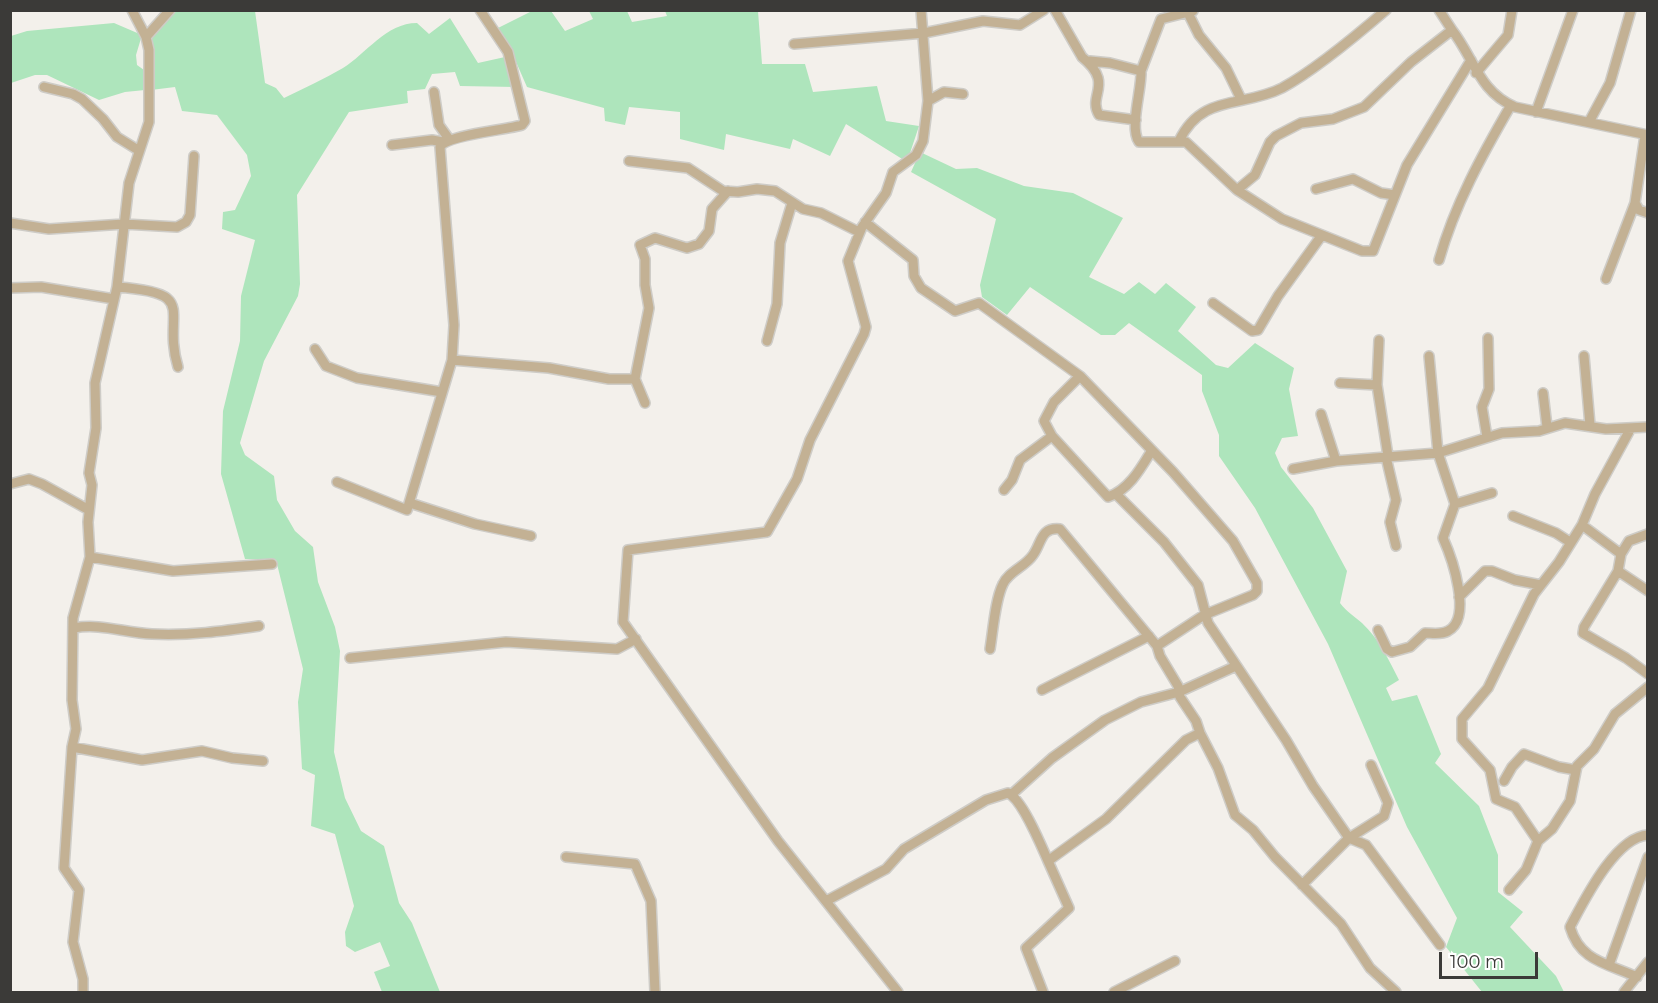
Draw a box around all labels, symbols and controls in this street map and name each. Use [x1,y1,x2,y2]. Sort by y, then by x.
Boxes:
scale bar [1442,940,1541,978]
text: 100 m [1450,951,1504,973]

